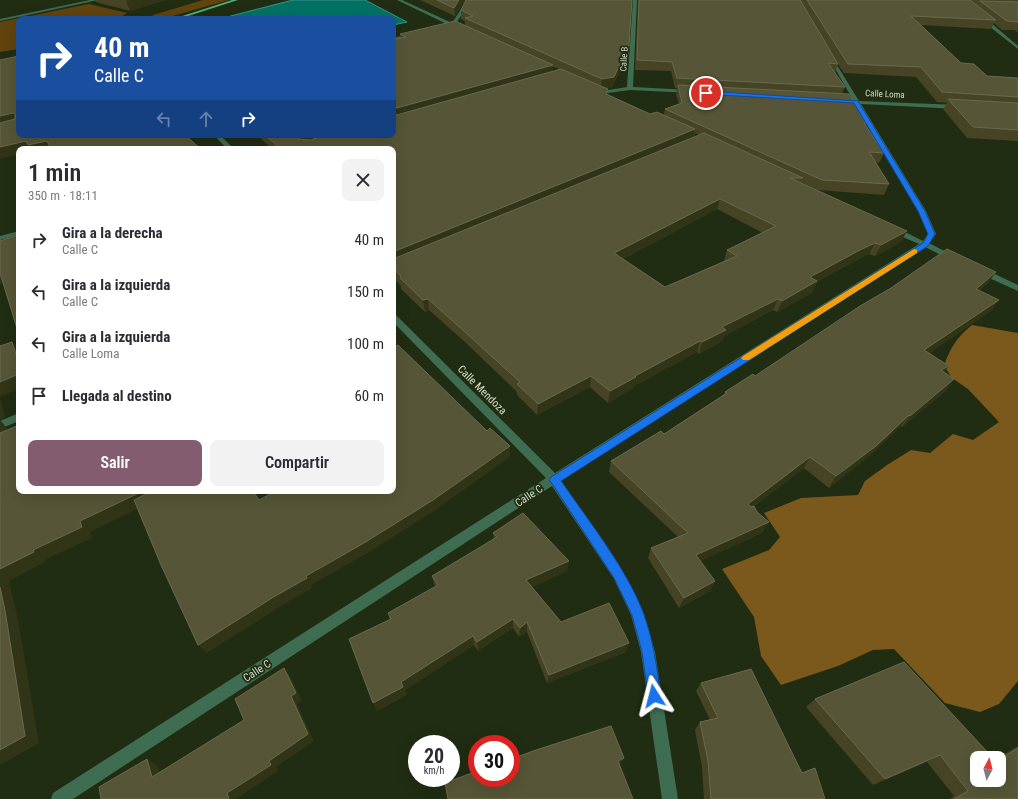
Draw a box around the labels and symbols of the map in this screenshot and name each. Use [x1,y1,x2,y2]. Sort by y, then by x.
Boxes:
street label: Calle B [618,46,630,72]
pin [689,76,723,110]
street label: Calle Loma [865,88,905,100]
street label: Calle Mendoza [455,363,509,417]
street label: Calle C [513,482,545,510]
street label: Calle C [241,657,273,685]
position arrow [633,675,675,717]
speed limit sign: 30 [468,735,520,787]
north arrow [970,751,1006,787]

